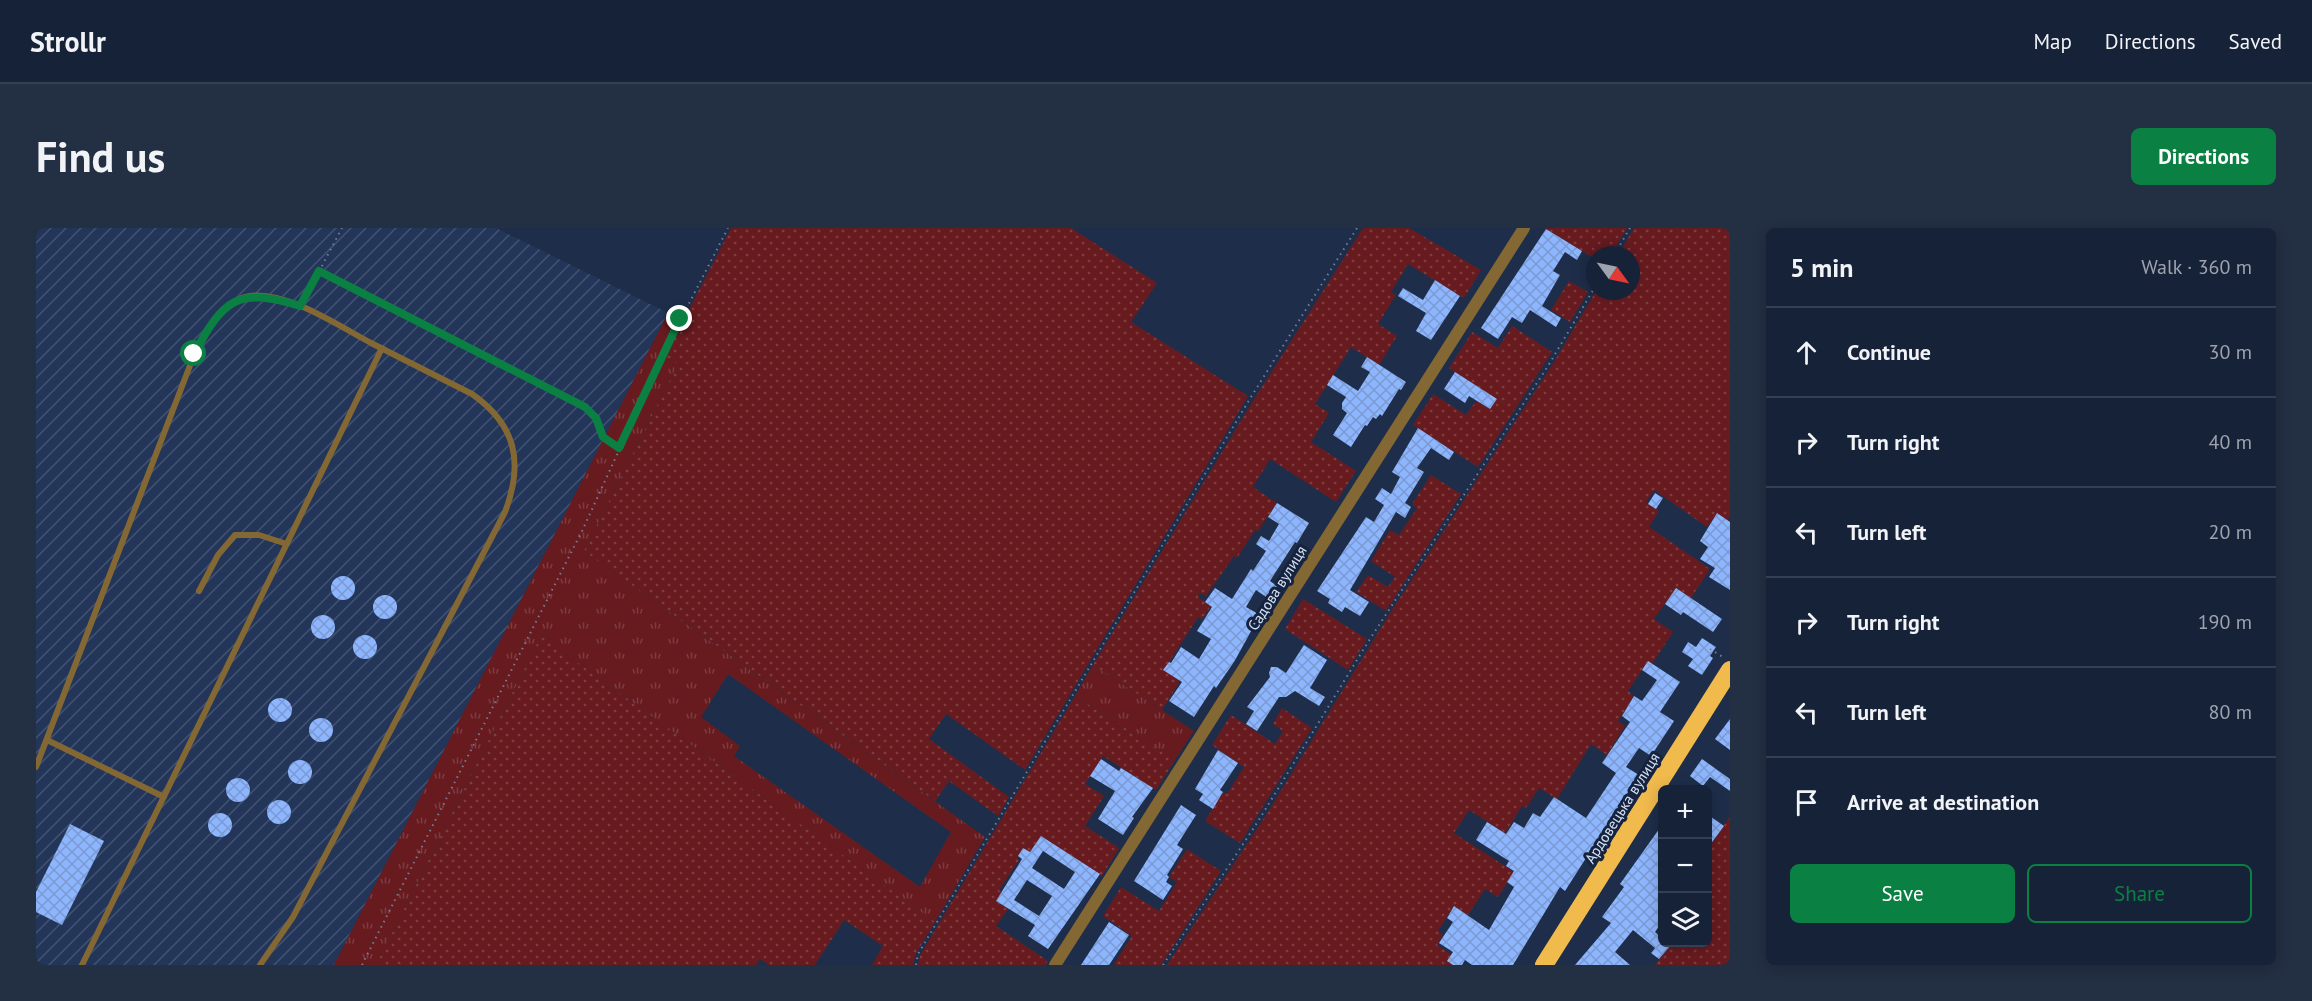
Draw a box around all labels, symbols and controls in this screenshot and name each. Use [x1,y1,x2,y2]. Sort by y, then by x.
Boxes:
text: Strollr [30,23,106,60]
text: Map [2033,28,2072,55]
text: Directions [2105,28,2196,55]
text: Saved [2229,28,2282,55]
button: Directions [2131,128,2276,185]
text: Find us [36,129,165,184]
north arrow [1586,246,1640,300]
text: 5 min [1790,251,1853,284]
text: Walk · 360 m [2141,254,2252,280]
route end [666,305,692,331]
icon: ahead [1790,336,1823,369]
text: Continue [1847,338,1931,366]
text: 30 m [2209,339,2252,365]
route start [180,340,206,366]
icon: right [1790,426,1823,459]
text: Turn right [1847,428,1939,456]
text: 40 m [2209,429,2252,455]
icon: left [1790,516,1823,549]
text: Turn left [1847,518,1927,546]
text: 20 m [2209,519,2252,545]
street label: Садова вулиця [1243,542,1311,634]
icon: right [1790,606,1823,639]
text: Turn right [1847,608,1939,636]
text: 190 m [2198,609,2252,635]
icon: left [1790,696,1823,729]
text: Turn left [1847,698,1927,726]
text: 80 m [2209,699,2252,725]
street label: Ардовецька вулиця [1580,749,1664,867]
map controls [1658,785,1712,947]
button: + [1658,785,1712,839]
icon: arrive [1790,786,1823,819]
text: Arrive at destination [1847,788,2039,816]
button: − [1658,839,1712,893]
button: Save [1790,864,2015,923]
button: Share [2027,864,2252,923]
button: layers [1658,893,1712,947]

